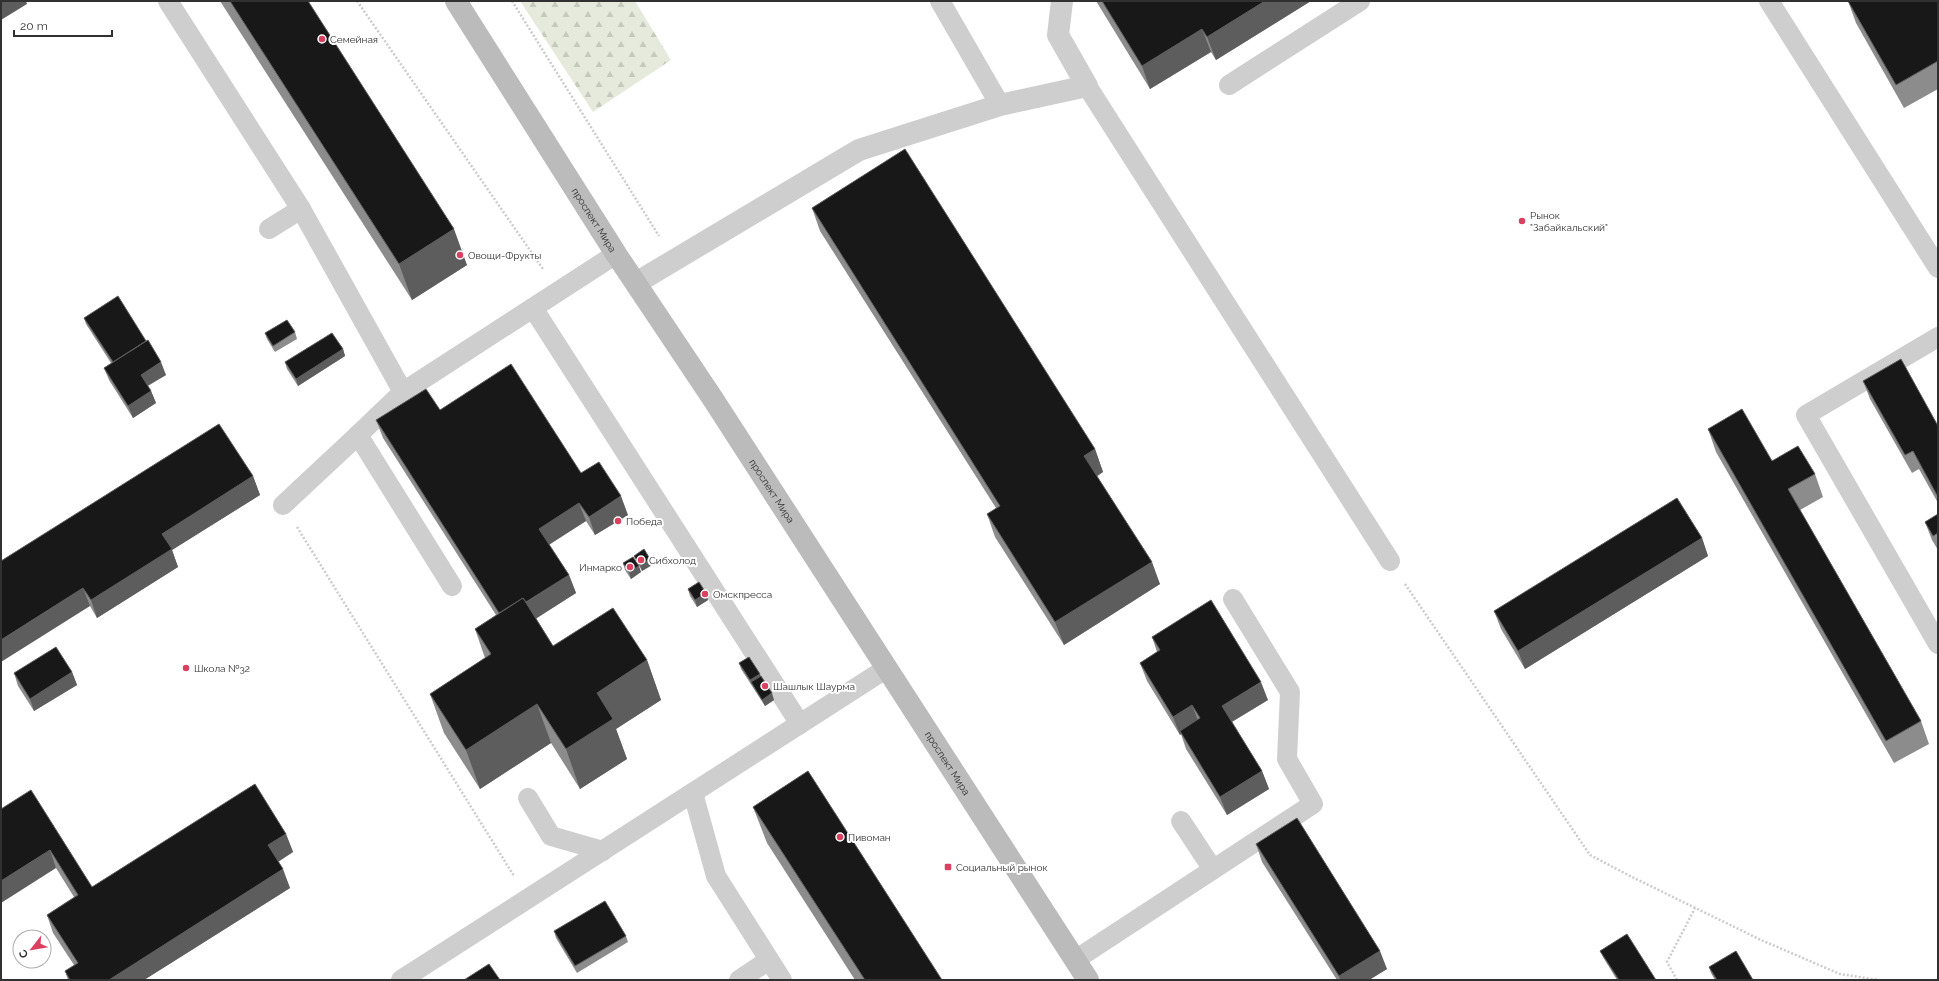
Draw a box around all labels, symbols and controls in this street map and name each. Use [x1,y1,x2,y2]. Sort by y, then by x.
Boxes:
scale bar [14,12,112,38]
text: 20 m [20,19,48,33]
marker: Семейная [317,34,327,44]
place label: Семейная [330,34,378,45]
street label: проспект Мира [570,186,619,254]
place label: Рынок "Забайкальский" [1530,210,1608,233]
marker: Рынок "Забайкальский" [1517,216,1527,226]
marker: Овощи-Фрукты [455,250,465,260]
place label: Овощи-Фрукты [468,250,542,261]
street label: проспект Мира [748,457,797,525]
marker: Победа [613,516,623,526]
place label: Победа [626,516,662,527]
marker: Сибхолод [636,555,646,565]
place label: Сибхолод [649,555,696,566]
place label: Инмарко [579,562,622,573]
marker: Инмарко [625,562,635,572]
marker: Омскпресса [700,589,710,599]
place label: Омскпресса [713,589,772,600]
marker: Школа №32 [181,663,191,673]
place label: Школа №32 [194,663,250,674]
marker: Шашлык Шаурма [760,681,770,691]
place label: Шашлык Шаурма [773,681,855,692]
street label: проспект Мира [923,729,973,797]
marker: Пивоман [835,832,845,842]
place label: Пивоман [848,832,891,843]
marker: Социальный рынок [943,862,953,872]
place label: Социальный рынок [956,862,1048,873]
north arrow [12,929,52,969]
text: С [16,947,31,960]

